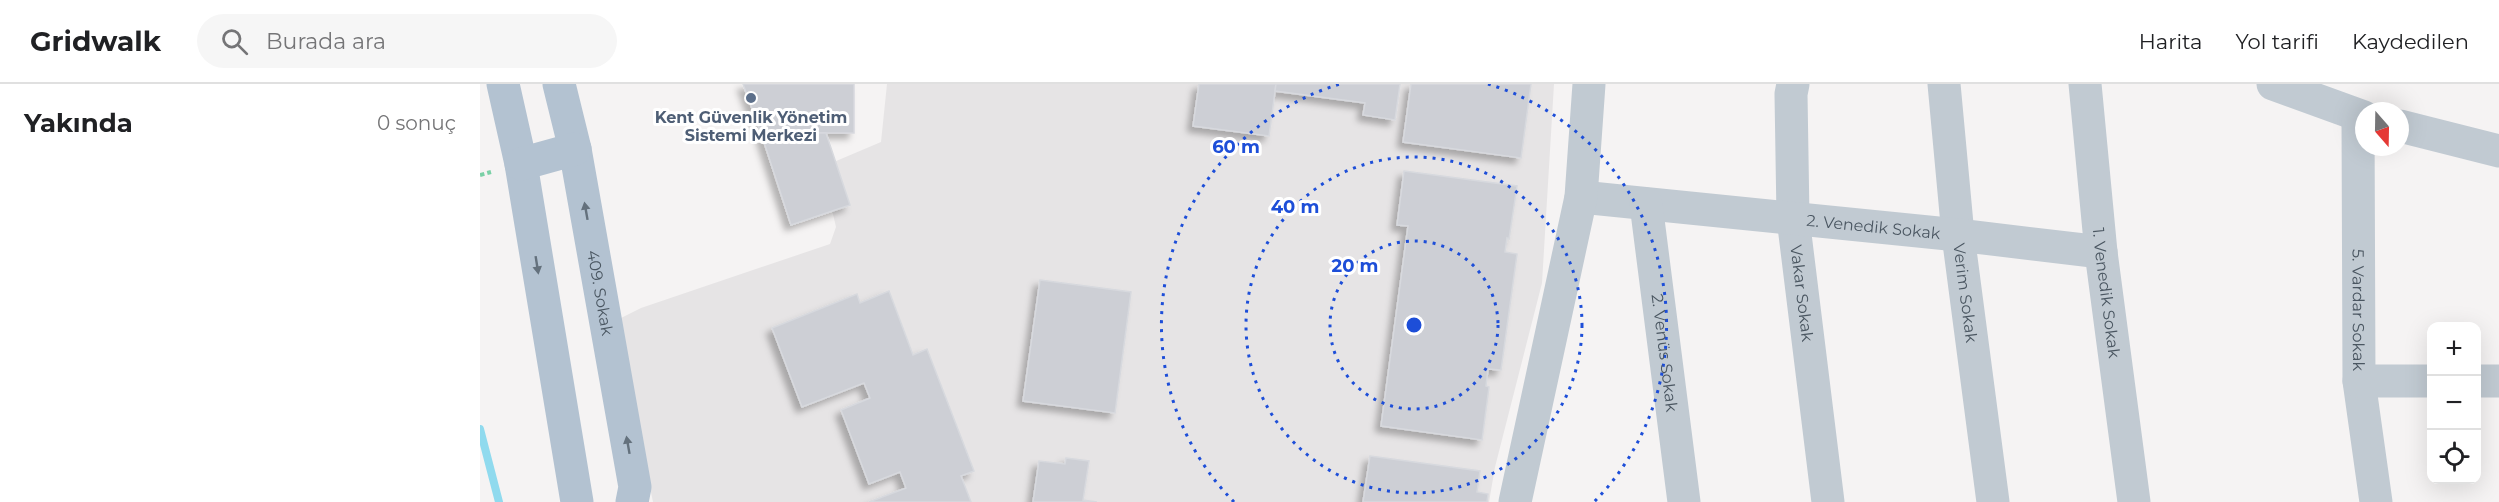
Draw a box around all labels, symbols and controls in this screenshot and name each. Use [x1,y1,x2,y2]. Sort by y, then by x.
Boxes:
search box [197,14,617,68]
text: Gridwalk [30,24,161,58]
icon: search [218,25,251,58]
text: Burada ara [266,28,386,55]
text: Harita [2139,29,2202,54]
text: Yol tarifi [2235,29,2319,54]
text: Kaydedilen [2352,29,2469,54]
marker: Kent Güvenlik Yönetim Sistemi Merkezi [744,91,758,105]
north arrow [2355,102,2409,156]
text: Yakında [24,107,133,139]
place label: Kent Güvenlik Yönetim Sistemi Merkezi [655,108,847,145]
text: 0 sonuç [377,111,456,135]
text: 60 m [1212,136,1260,158]
text: 40 m [1271,196,1319,218]
one-way arrow [582,202,591,221]
street label: 2. Venedik Sokak [1806,210,1942,243]
street label: 1. Venedik Sokak [2089,227,2124,360]
street label: Verim Sokak [1950,242,1982,344]
street label: Vakar Sokak [1787,244,1818,343]
street label: 409. Sokak [584,248,618,338]
street label: 5. Vardar Sokak [2349,249,2368,371]
text: 20 m [1332,255,1378,277]
one-way arrow [533,256,542,275]
street label: 2. Venüs Sokak [1648,293,1682,413]
centre of rings [1404,315,1424,335]
map controls [2427,322,2481,484]
button: + [2427,322,2481,376]
button: − [2427,376,2481,430]
button: locate [2427,430,2481,484]
one-way arrow [623,435,632,454]

